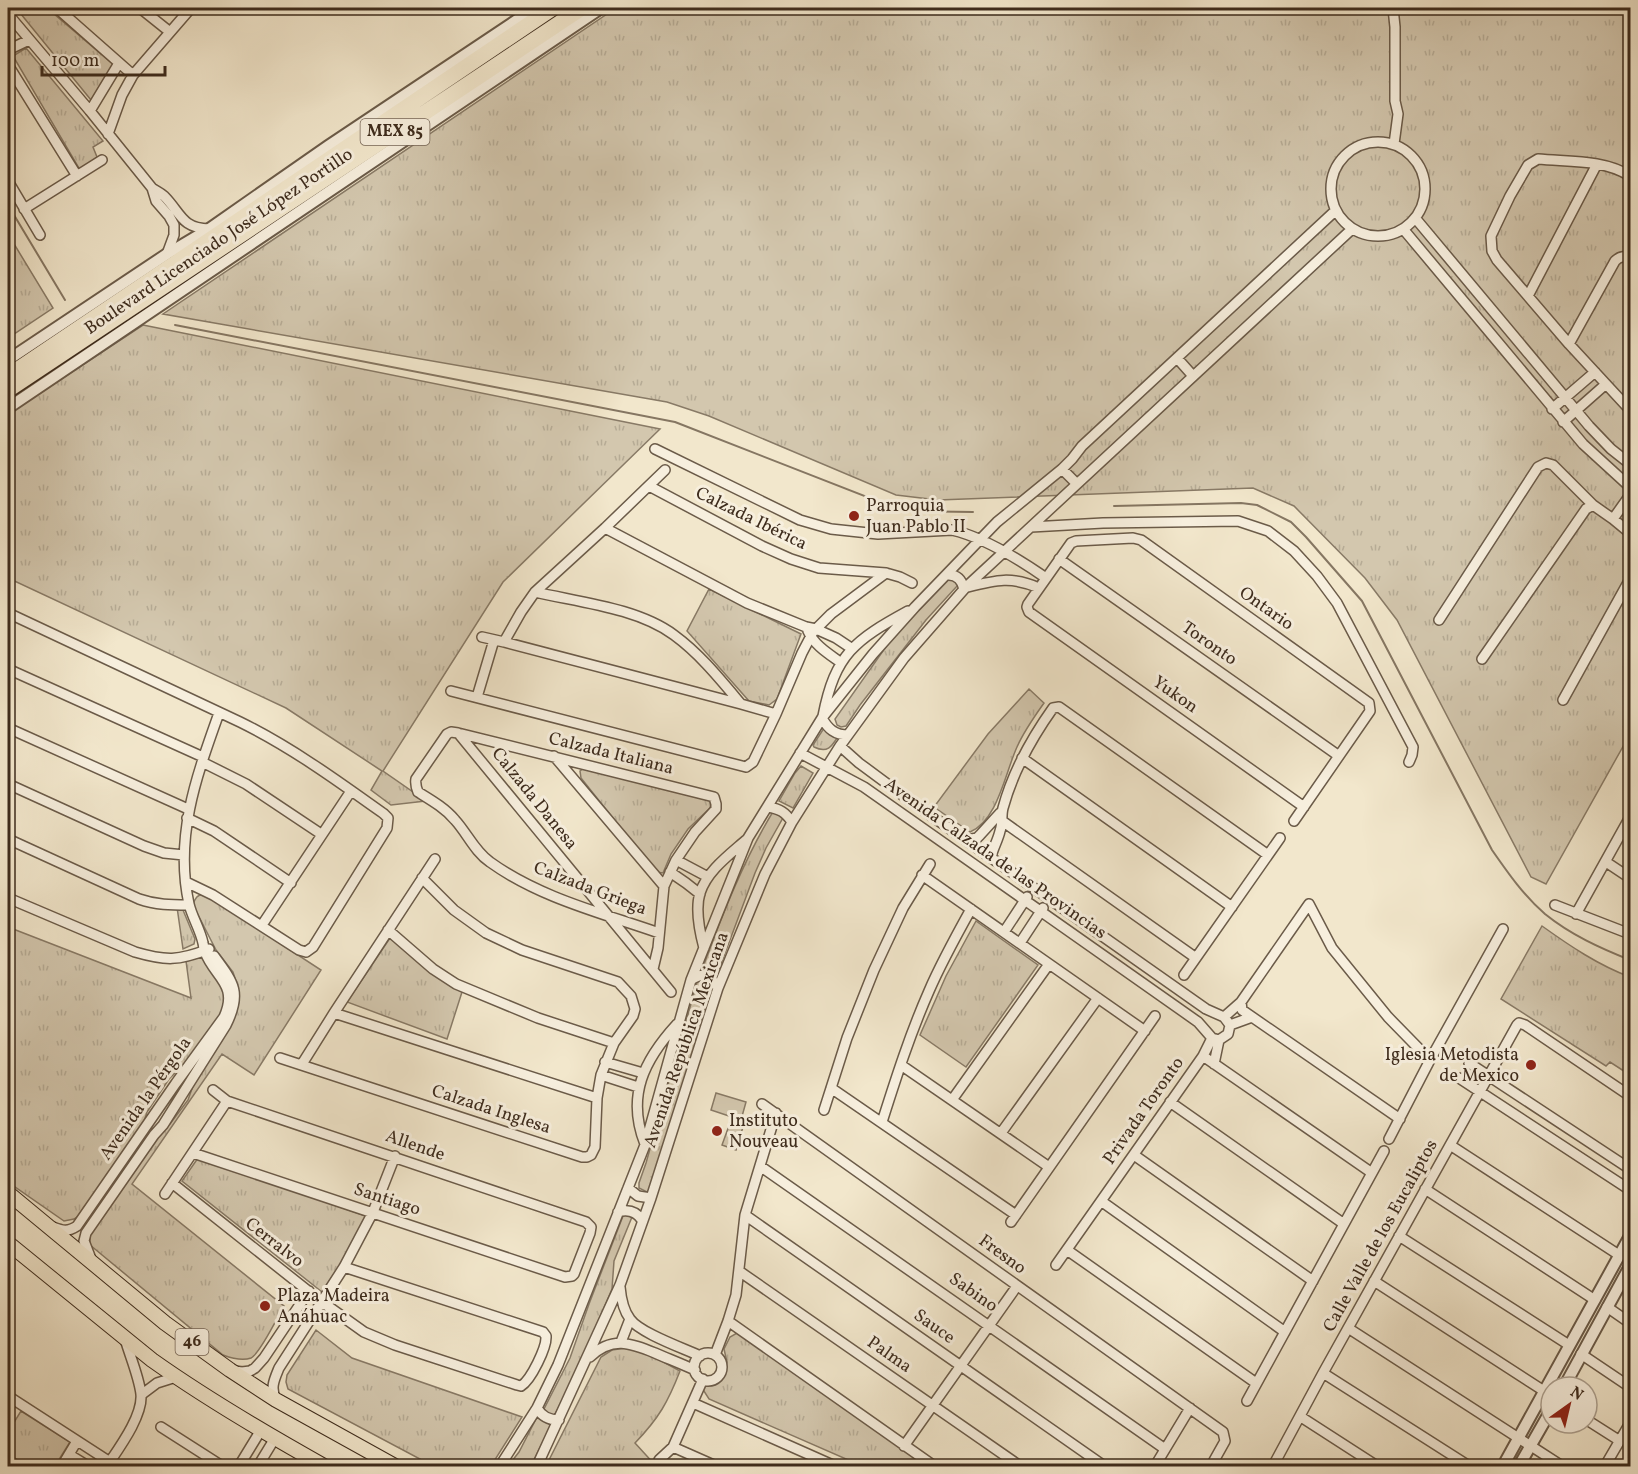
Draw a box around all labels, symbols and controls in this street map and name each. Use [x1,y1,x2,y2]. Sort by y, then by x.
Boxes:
scale bar [42,39,165,77]
text: 100 m [51,49,100,74]
road number: MEX 85 [360,119,430,145]
street label: Boulevard Licenciado José López Portillo [80,143,358,341]
street label: Calzada Ibérica [691,481,811,557]
place label: Parroquia Juan Pablo II [866,494,966,540]
marker: Parroquia Juan Pablo II [847,509,861,523]
street label: Ontario [1234,581,1298,637]
street label: Toronto [1176,616,1242,672]
street label: Yukon [1147,670,1203,720]
street label: Calzada Italiana [546,726,676,782]
street label: Calzada Danesa [485,743,583,855]
street label: Avenida Calzada de las Provincias [879,772,1111,946]
street label: Calzada Griega [530,856,650,922]
street label: Avenida República Mexicana [638,929,736,1151]
street label: Avenida la Pérgola [94,1032,198,1166]
place label: Iglesia Metodista de Mexico [1385,1043,1519,1089]
street label: Privada Toronto [1097,1052,1191,1170]
marker: Iglesia Metodista de Mexico [1524,1058,1538,1072]
street label: Calzada Inglesa [428,1079,554,1141]
place label: Instituto Nouveau [729,1109,799,1155]
street label: Allende [382,1124,448,1168]
marker: Instituto Nouveau [710,1124,724,1138]
street label: Calle Valle de los Eucaliptos [1318,1135,1444,1337]
street label: Santiago [350,1177,424,1223]
street label: Cerralvo [239,1212,309,1274]
street label: Fresno [973,1229,1031,1281]
street label: Sabino [944,1267,1002,1319]
place label: Plaza Madeira Anáhuac [277,1284,390,1330]
marker: Plaza Madeira Anáhuac [258,1299,272,1313]
street label: Sauce [908,1304,960,1350]
road number: 46 [176,1329,208,1355]
street label: Palma [861,1331,917,1380]
north arrow [1539,1375,1599,1435]
text: N [1565,1382,1588,1407]

